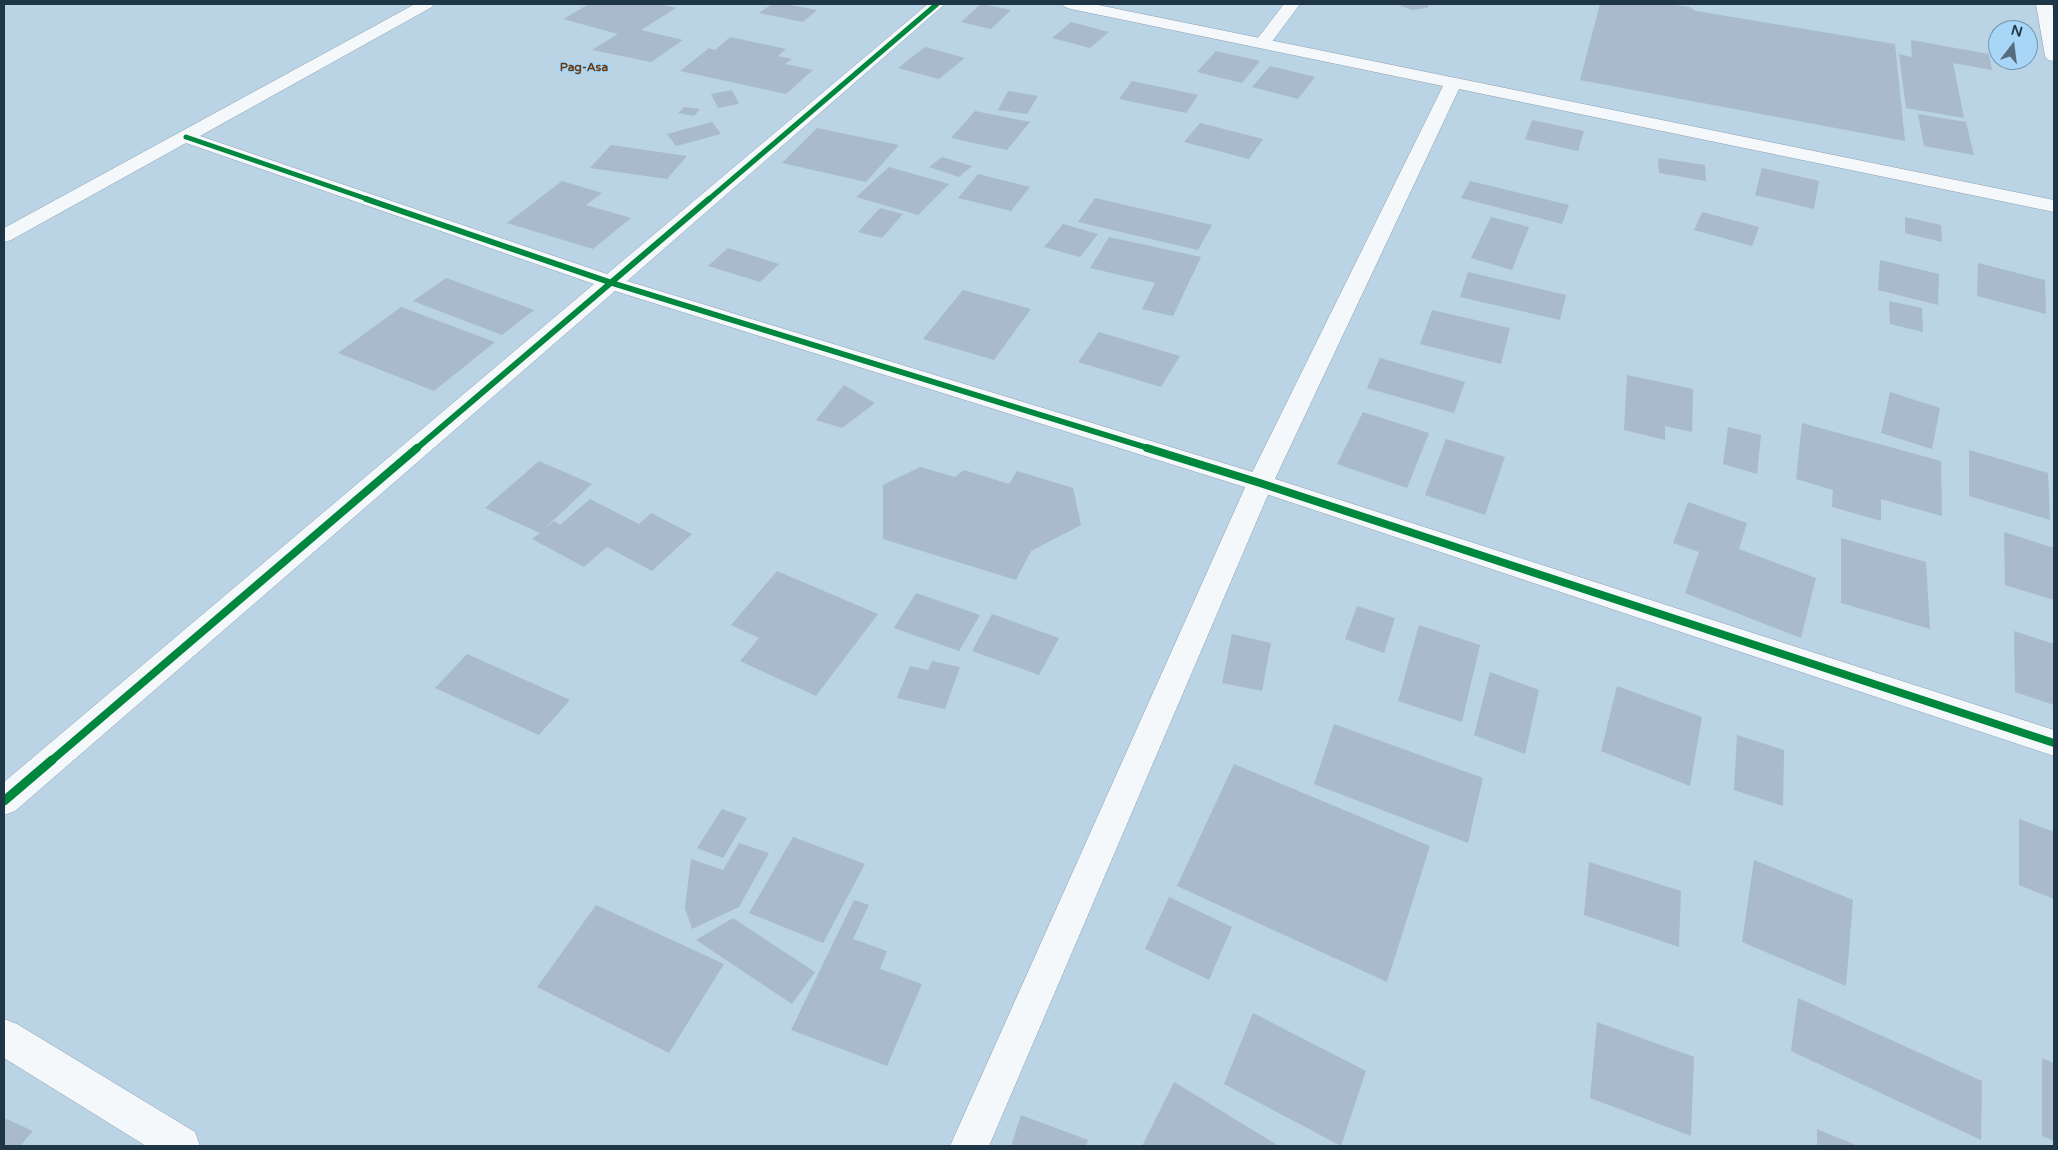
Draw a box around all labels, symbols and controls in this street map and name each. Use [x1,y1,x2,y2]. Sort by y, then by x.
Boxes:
north arrow [1988,20,2038,70]
text: N [2009,21,2024,41]
district label: Pag-Asa [560,61,608,75]

